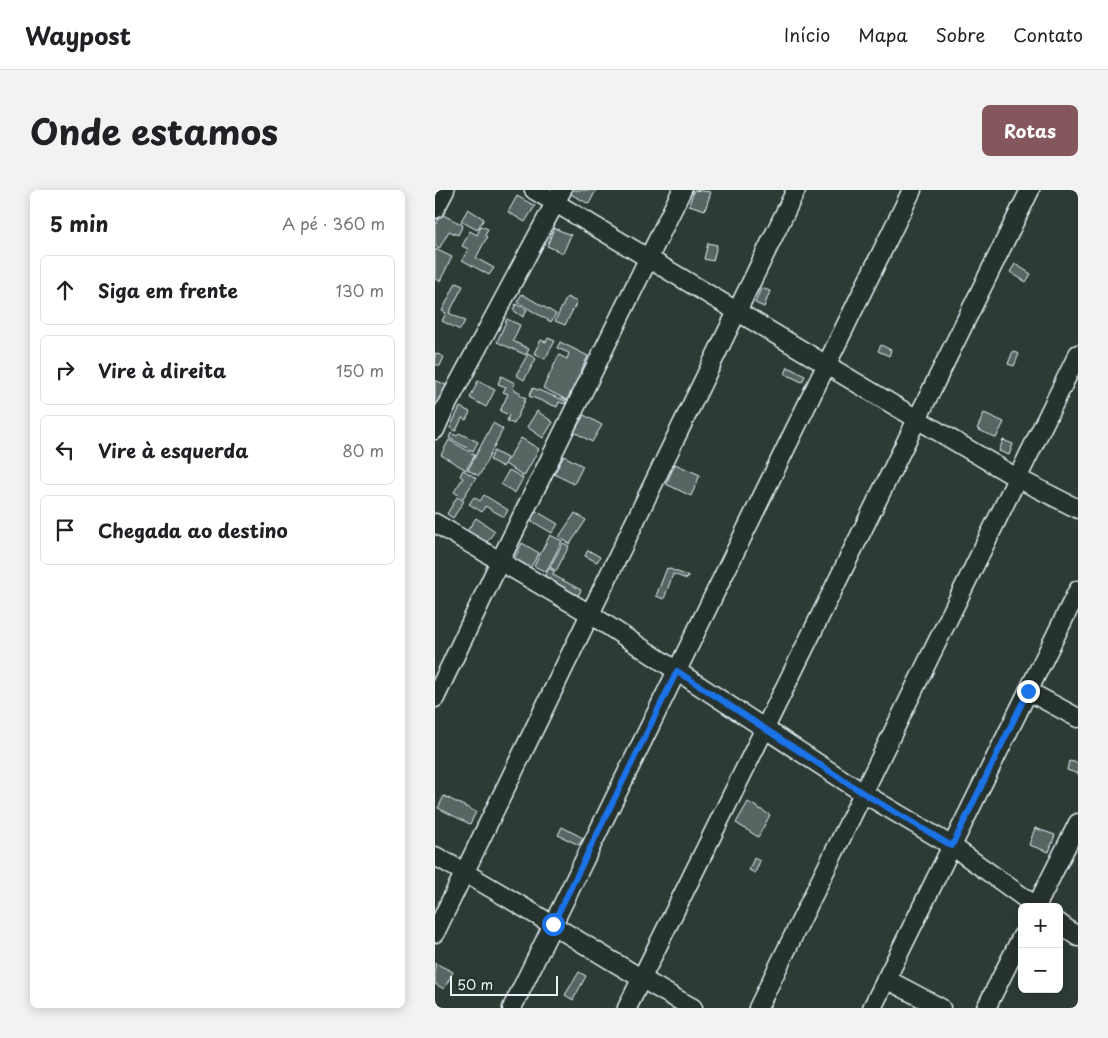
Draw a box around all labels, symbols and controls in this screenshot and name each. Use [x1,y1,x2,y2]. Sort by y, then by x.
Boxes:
text: Waypost [25,17,131,53]
text: Início [784,21,830,48]
text: Mapa [858,21,908,48]
text: Sobre [936,21,985,48]
text: Contato [1013,21,1083,48]
text: Onde estamos [30,104,278,157]
button: Rotas [982,105,1078,156]
text: 5 min [50,207,108,239]
text: A pé · 360 m [282,211,385,235]
icon: ahead [51,276,79,304]
text: Siga em frente [98,276,238,304]
text: 130 m [336,278,384,302]
icon: right [51,356,79,384]
text: Vire à direita [98,356,226,384]
text: 150 m [336,358,384,382]
icon: left [51,436,79,464]
text: Vire à esquerda [98,436,249,464]
text: 80 m [342,438,384,462]
icon: arrive [51,516,79,544]
text: Chegada ao destino [98,516,288,544]
route end [1017,680,1040,703]
map controls [1018,903,1063,993]
button: + [1018,903,1063,948]
route start [542,913,565,936]
button: − [1018,948,1063,993]
scale bar [450,973,557,996]
text: 50 m [457,974,493,995]

